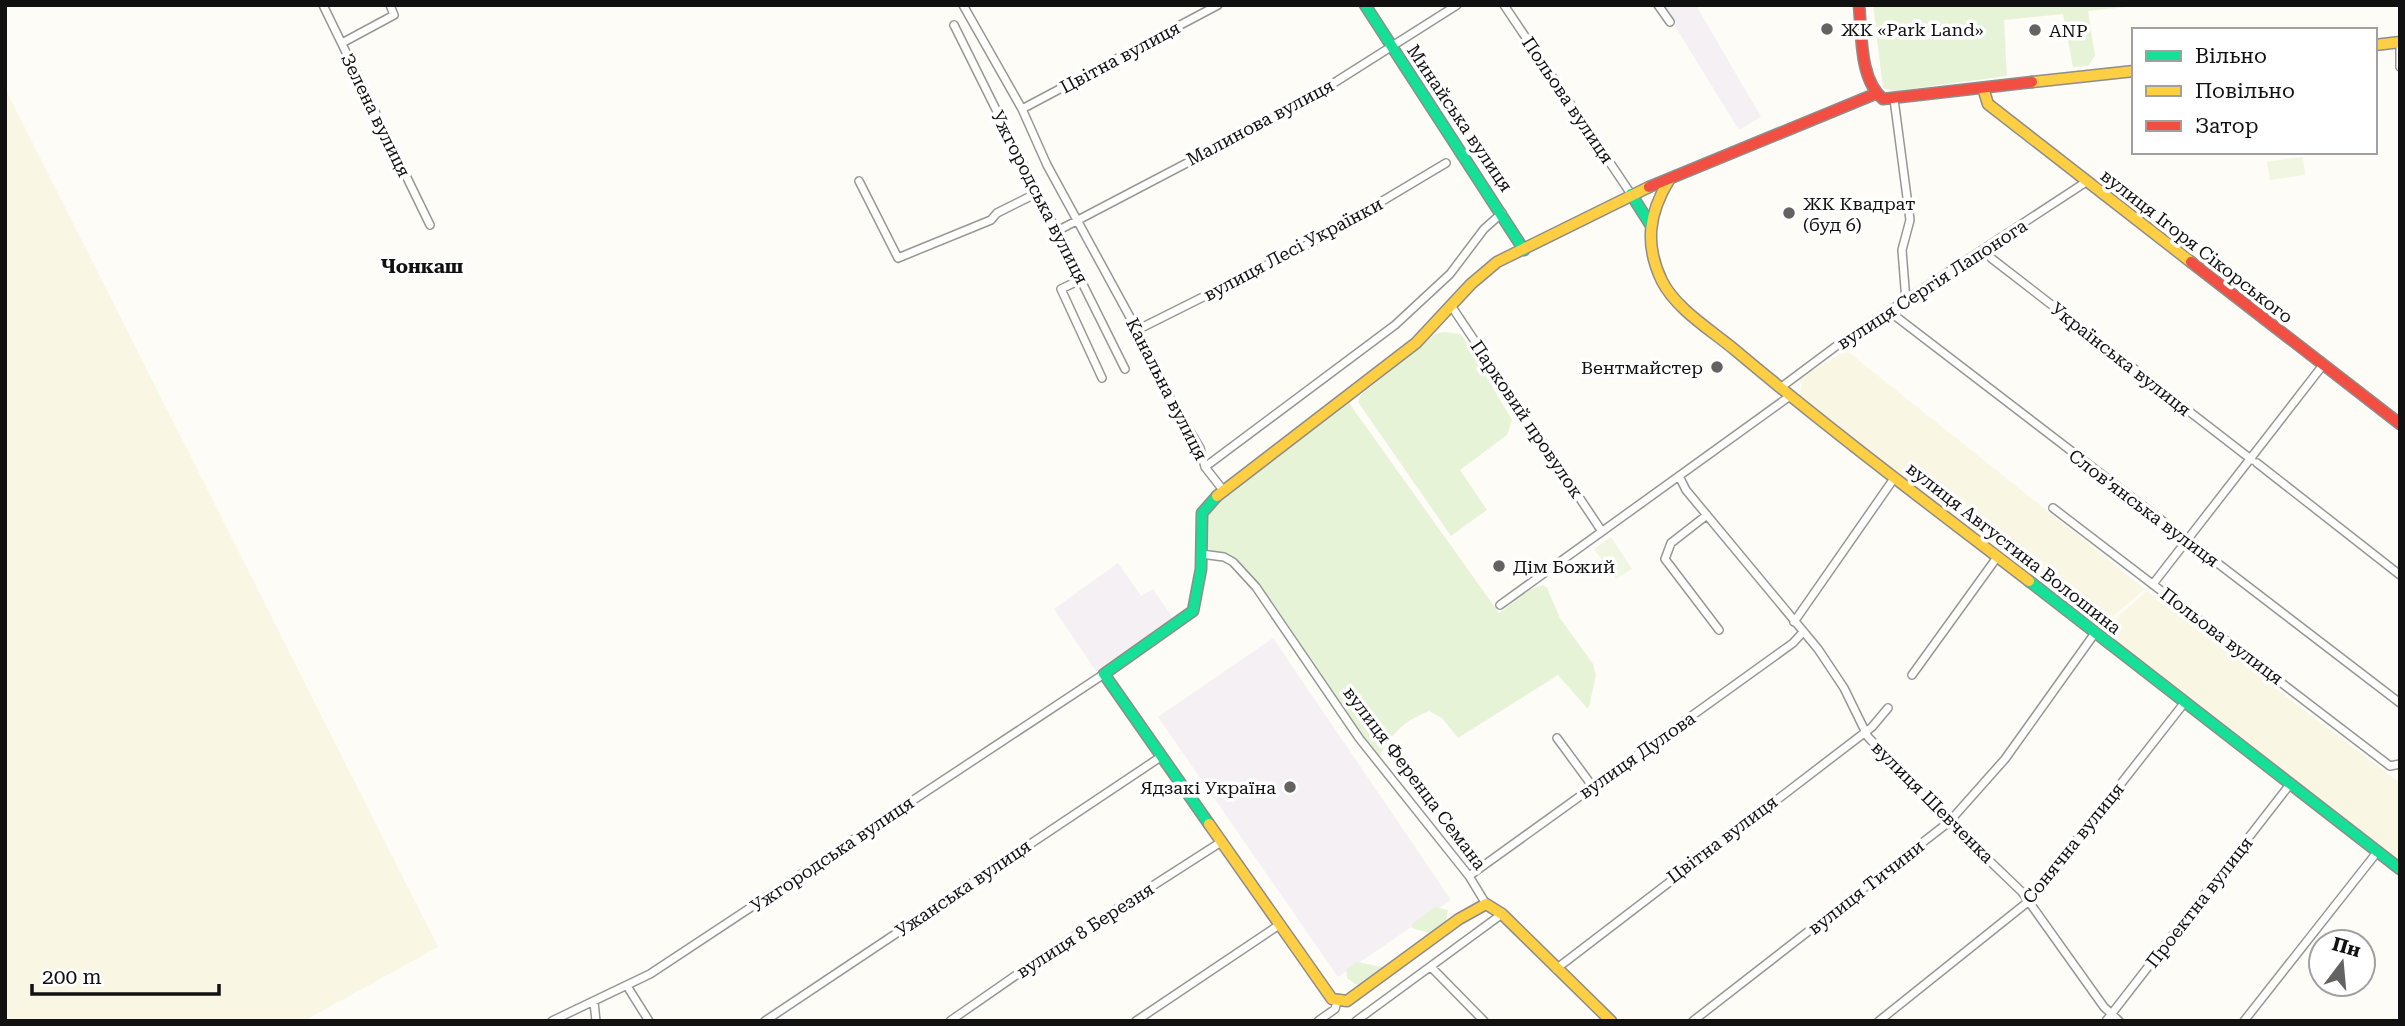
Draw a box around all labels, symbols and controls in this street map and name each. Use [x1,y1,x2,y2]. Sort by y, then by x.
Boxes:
street label: Цвітна вулиця [1056,17,1184,97]
place label: ЖК «Park Land» [1841,19,1984,40]
place label: ANP [2049,20,2088,41]
marker: ЖК «Park Land» [1819,21,1835,37]
marker: ANP [2027,22,2043,38]
legend [2132,28,2377,154]
street label: Польова вулиця [1518,33,1618,167]
street label: Минайська вулиця [1403,40,1517,196]
text: Вільно [2195,44,2267,68]
street label: Зелена вулиця [337,50,415,180]
street label: Малинова вулиця [1183,74,1337,170]
text: Повільно [2195,79,2295,103]
street label: Ужгородська вулиця [987,107,1093,287]
text: Затор [2195,114,2258,138]
street label: вулиця Ігоря Сікорського [2097,165,2297,327]
street label: вулиця Лесі Українки [1200,193,1386,305]
place label: ЖК Квадрат (буд 6) [1803,193,1915,235]
marker: ЖК Квадрат (буд 6) [1781,205,1797,221]
street label: вулиця Сергія Лапонога [1833,215,2031,353]
district label: Чонкаш [381,255,463,278]
street label: Українська вулиця [2047,298,2195,420]
street label: Канальна вулиця [1122,314,1212,464]
street label: Парковий провулок [1466,336,1588,502]
place label: Вентмайстер [1581,357,1703,378]
marker: Вентмайстер [1709,359,1725,375]
street label: Словʼянська вулиця [2065,445,2223,571]
street label: вулиця Августина Волошина [1903,458,2126,638]
place label: Дім Божий [1513,556,1615,577]
marker: Дім Божий [1491,558,1507,574]
street label: Польова вулиця [2157,583,2287,689]
street label: вулиця Ференца Семана [1339,682,1491,874]
street label: вулиця Дулова [1575,707,1699,803]
street label: вулиця Шевченка [1868,737,1998,867]
place label: Ядзакі Україна [1140,777,1276,798]
marker: Ядзакі Україна [1282,779,1298,795]
street label: Сонячна вулиця [2018,779,2128,907]
street label: Цвітна вулиця [1663,791,1781,887]
street label: Ужгородська вулиця [747,792,917,916]
street label: Проектна вулиця [2141,832,2257,972]
street label: Ужанська вулиця [891,835,1035,941]
street label: вулиця Тичини [1804,835,1928,939]
street label: вулиця 8 Березня [1012,878,1158,982]
north arrow [2307,928,2377,998]
text: Пн [2330,932,2364,962]
scale bar [32,953,219,997]
text: 200 m [42,965,102,989]

